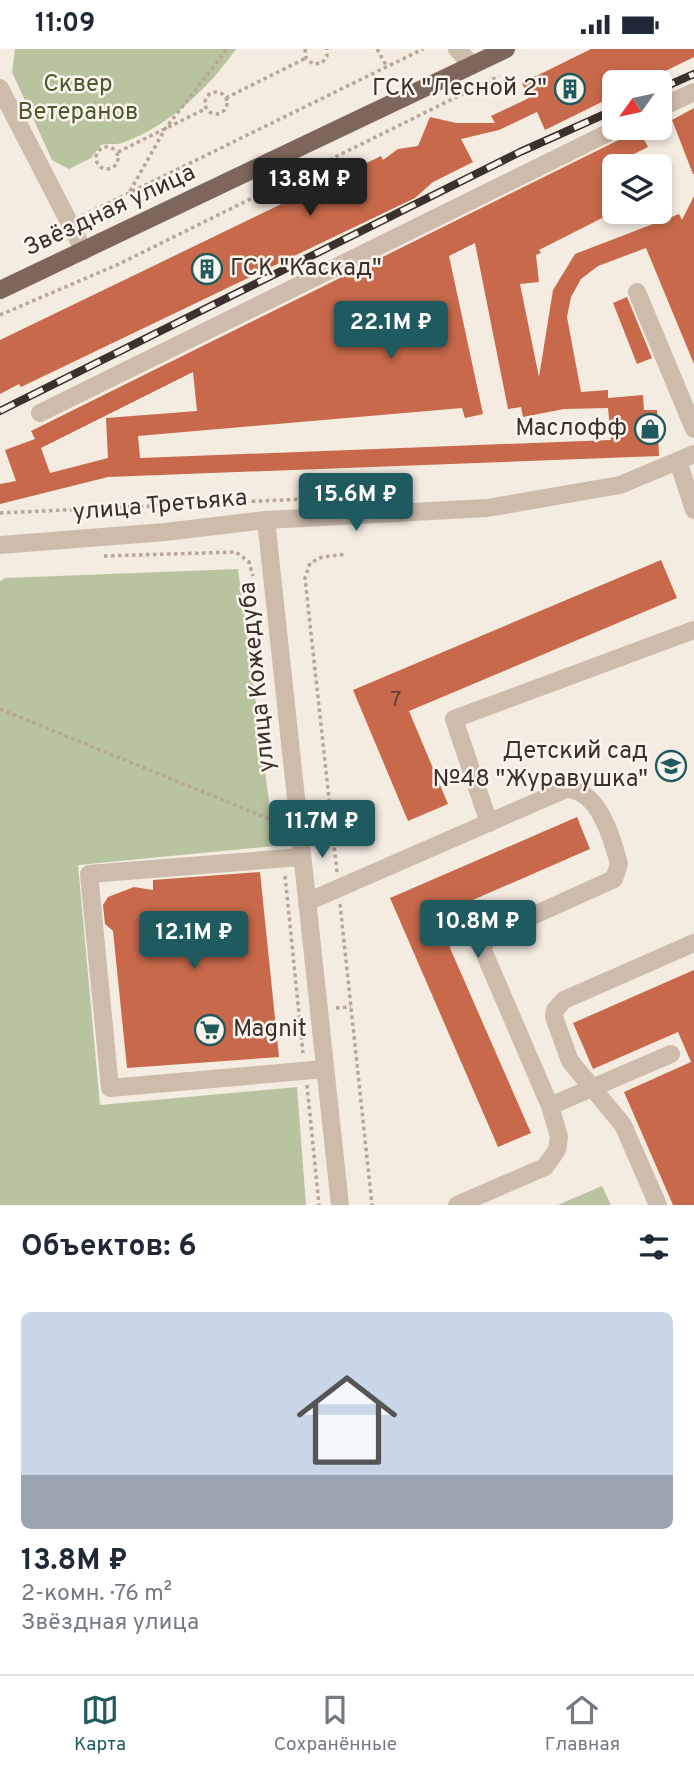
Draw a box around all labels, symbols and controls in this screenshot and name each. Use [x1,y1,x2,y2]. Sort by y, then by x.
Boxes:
text: 11:09 [35,8,95,41]
park label: Сквер Ветеранов [18,70,138,128]
north arrow [602,70,672,140]
map controls [602,70,672,224]
building icon: ГСК "Лесной 2" [553,72,587,106]
place label: ГСК "Лесной 2" [372,74,547,104]
button: layers [602,154,672,224]
street label: Звёздная улица [19,158,201,264]
pin: 13.8M ₽ [245,159,375,218]
text: 13.8M ₽ [269,166,351,195]
building icon: ГСК "Каскад" [190,252,224,286]
place label: ГСК "Каскад" [230,254,382,284]
pin: 22.1M ₽ [326,301,456,361]
text: 22.1M ₽ [350,309,432,338]
shop icon: Маслофф [633,412,667,446]
place label: Маслофф [515,414,627,444]
pin: 15.6M ₽ [291,473,421,533]
text: 15.6M ₽ [315,481,397,510]
street label: улица Третьяка [71,483,249,529]
street label: улица Кожедуба [233,580,283,774]
house number: 7 [391,687,402,714]
place label: Детский сад №48 "Журавушка" [432,737,648,795]
school or university icon: Детский сад №48 "Журавушка" [654,749,688,783]
pin: 11.7M ₽ [257,801,387,860]
text: 11.7M ₽ [285,808,359,837]
pin: 10.8M ₽ [413,901,543,960]
text: 10.8M ₽ [436,908,520,937]
pin: 12.1M ₽ [129,911,259,971]
text: 12.1M ₽ [155,919,233,948]
supermarket icon: Magnit [193,1013,227,1047]
place label: Magnit [233,1015,307,1045]
icon: filters [635,1228,673,1266]
text: Объектов: 6 [21,1229,197,1266]
icon: home [284,1357,410,1483]
text: 13.8M ₽ [21,1543,128,1580]
text: 2-комн. · 76 m² [21,1580,172,1609]
text: Звёздная улица [21,1609,199,1638]
tab: Карта [74,1691,126,1757]
tab: Сохранённые [274,1691,397,1757]
tab: Главная [545,1691,620,1757]

